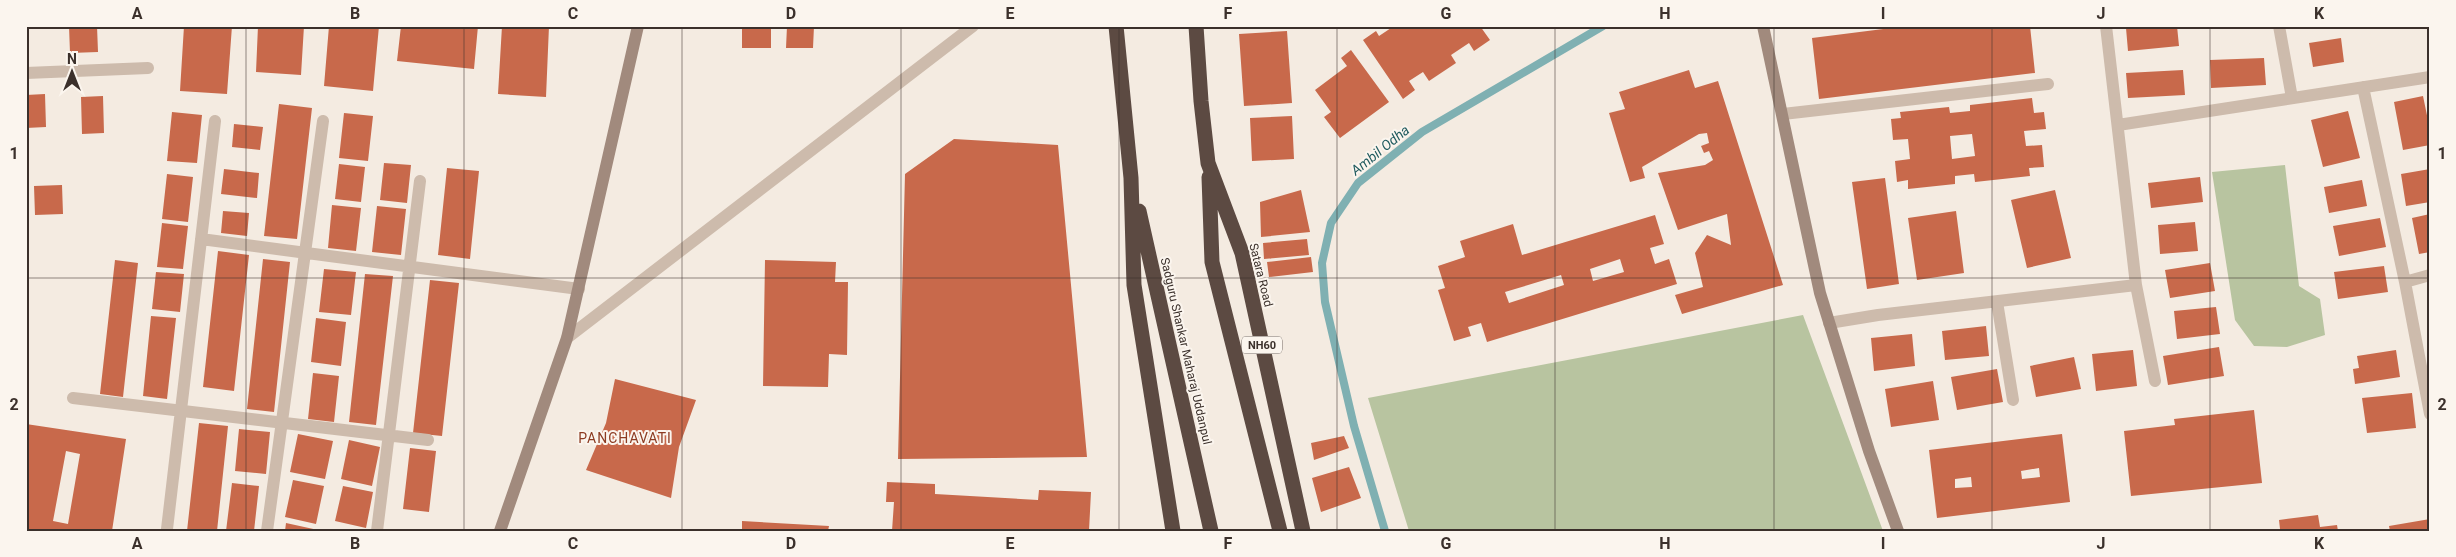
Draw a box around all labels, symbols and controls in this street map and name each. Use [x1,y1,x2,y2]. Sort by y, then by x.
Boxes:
text: A [132,4,143,23]
text: B [350,4,360,23]
text: C [568,4,578,23]
text: D [786,4,796,23]
text: E [1006,4,1015,23]
text: F [1224,4,1233,23]
text: G [1441,4,1452,23]
text: H [1659,4,1671,23]
text: I [1881,4,1885,23]
text: J [2097,4,2105,23]
text: K [2314,4,2325,23]
north arrow [48,48,98,98]
text: N [67,51,77,67]
water label: Ambil Odha [1347,122,1412,179]
text: 1 [9,144,19,163]
text: 1 [2437,144,2447,163]
street label: Satara Road [1246,242,1276,308]
street label: Sadguru Shankar Maharaj Uddanpul [1158,256,1214,446]
road number: NH60 [1242,336,1282,354]
text: 2 [9,395,19,414]
text: 2 [2437,395,2447,414]
district label: PANCHAVATI [578,430,672,446]
text: A [132,534,143,553]
text: B [350,534,360,553]
text: C [568,534,578,553]
text: D [786,534,796,553]
text: E [1006,534,1015,553]
text: F [1224,534,1233,553]
text: G [1441,534,1452,553]
text: H [1659,534,1671,553]
text: I [1881,534,1885,553]
text: J [2097,534,2105,553]
text: K [2314,534,2325,553]

